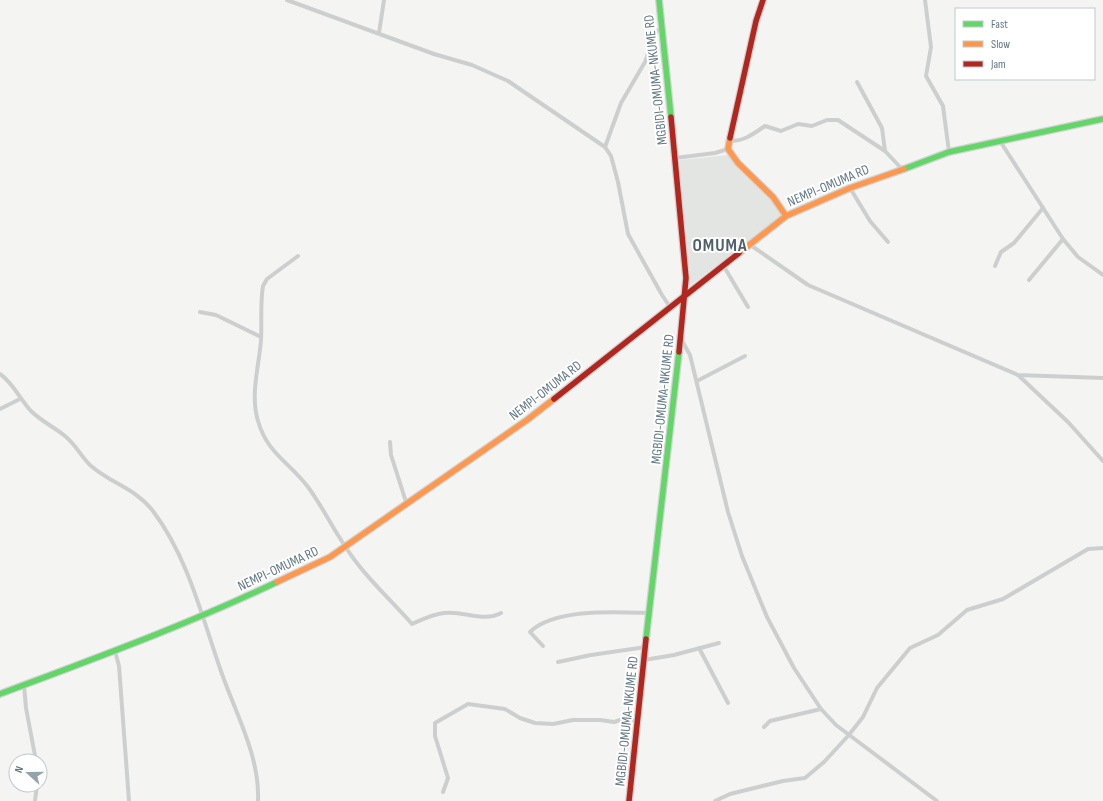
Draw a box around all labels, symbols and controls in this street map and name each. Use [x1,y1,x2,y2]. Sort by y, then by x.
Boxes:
legend [955,8,1095,80]
street label: MGBIDI-OMUMA-NKUME RD [640,14,671,146]
text: Fast [991,17,1008,32]
text: Slow [991,37,1010,52]
text: Jam [990,57,1006,72]
street label: NEMPI-OMUMA RD [785,161,872,210]
district label: OMUMA [692,235,748,256]
street label: MGBIDI-OMUMA-NKUME RD [647,333,678,465]
street label: NEMPI-OMUMA RD [506,357,585,424]
street label: NEMPI-OMUMA RD [235,542,321,595]
street label: MGBIDI-OMUMA-NKUME RD [611,655,642,787]
north arrow [8,753,48,793]
text: N [12,764,26,775]

